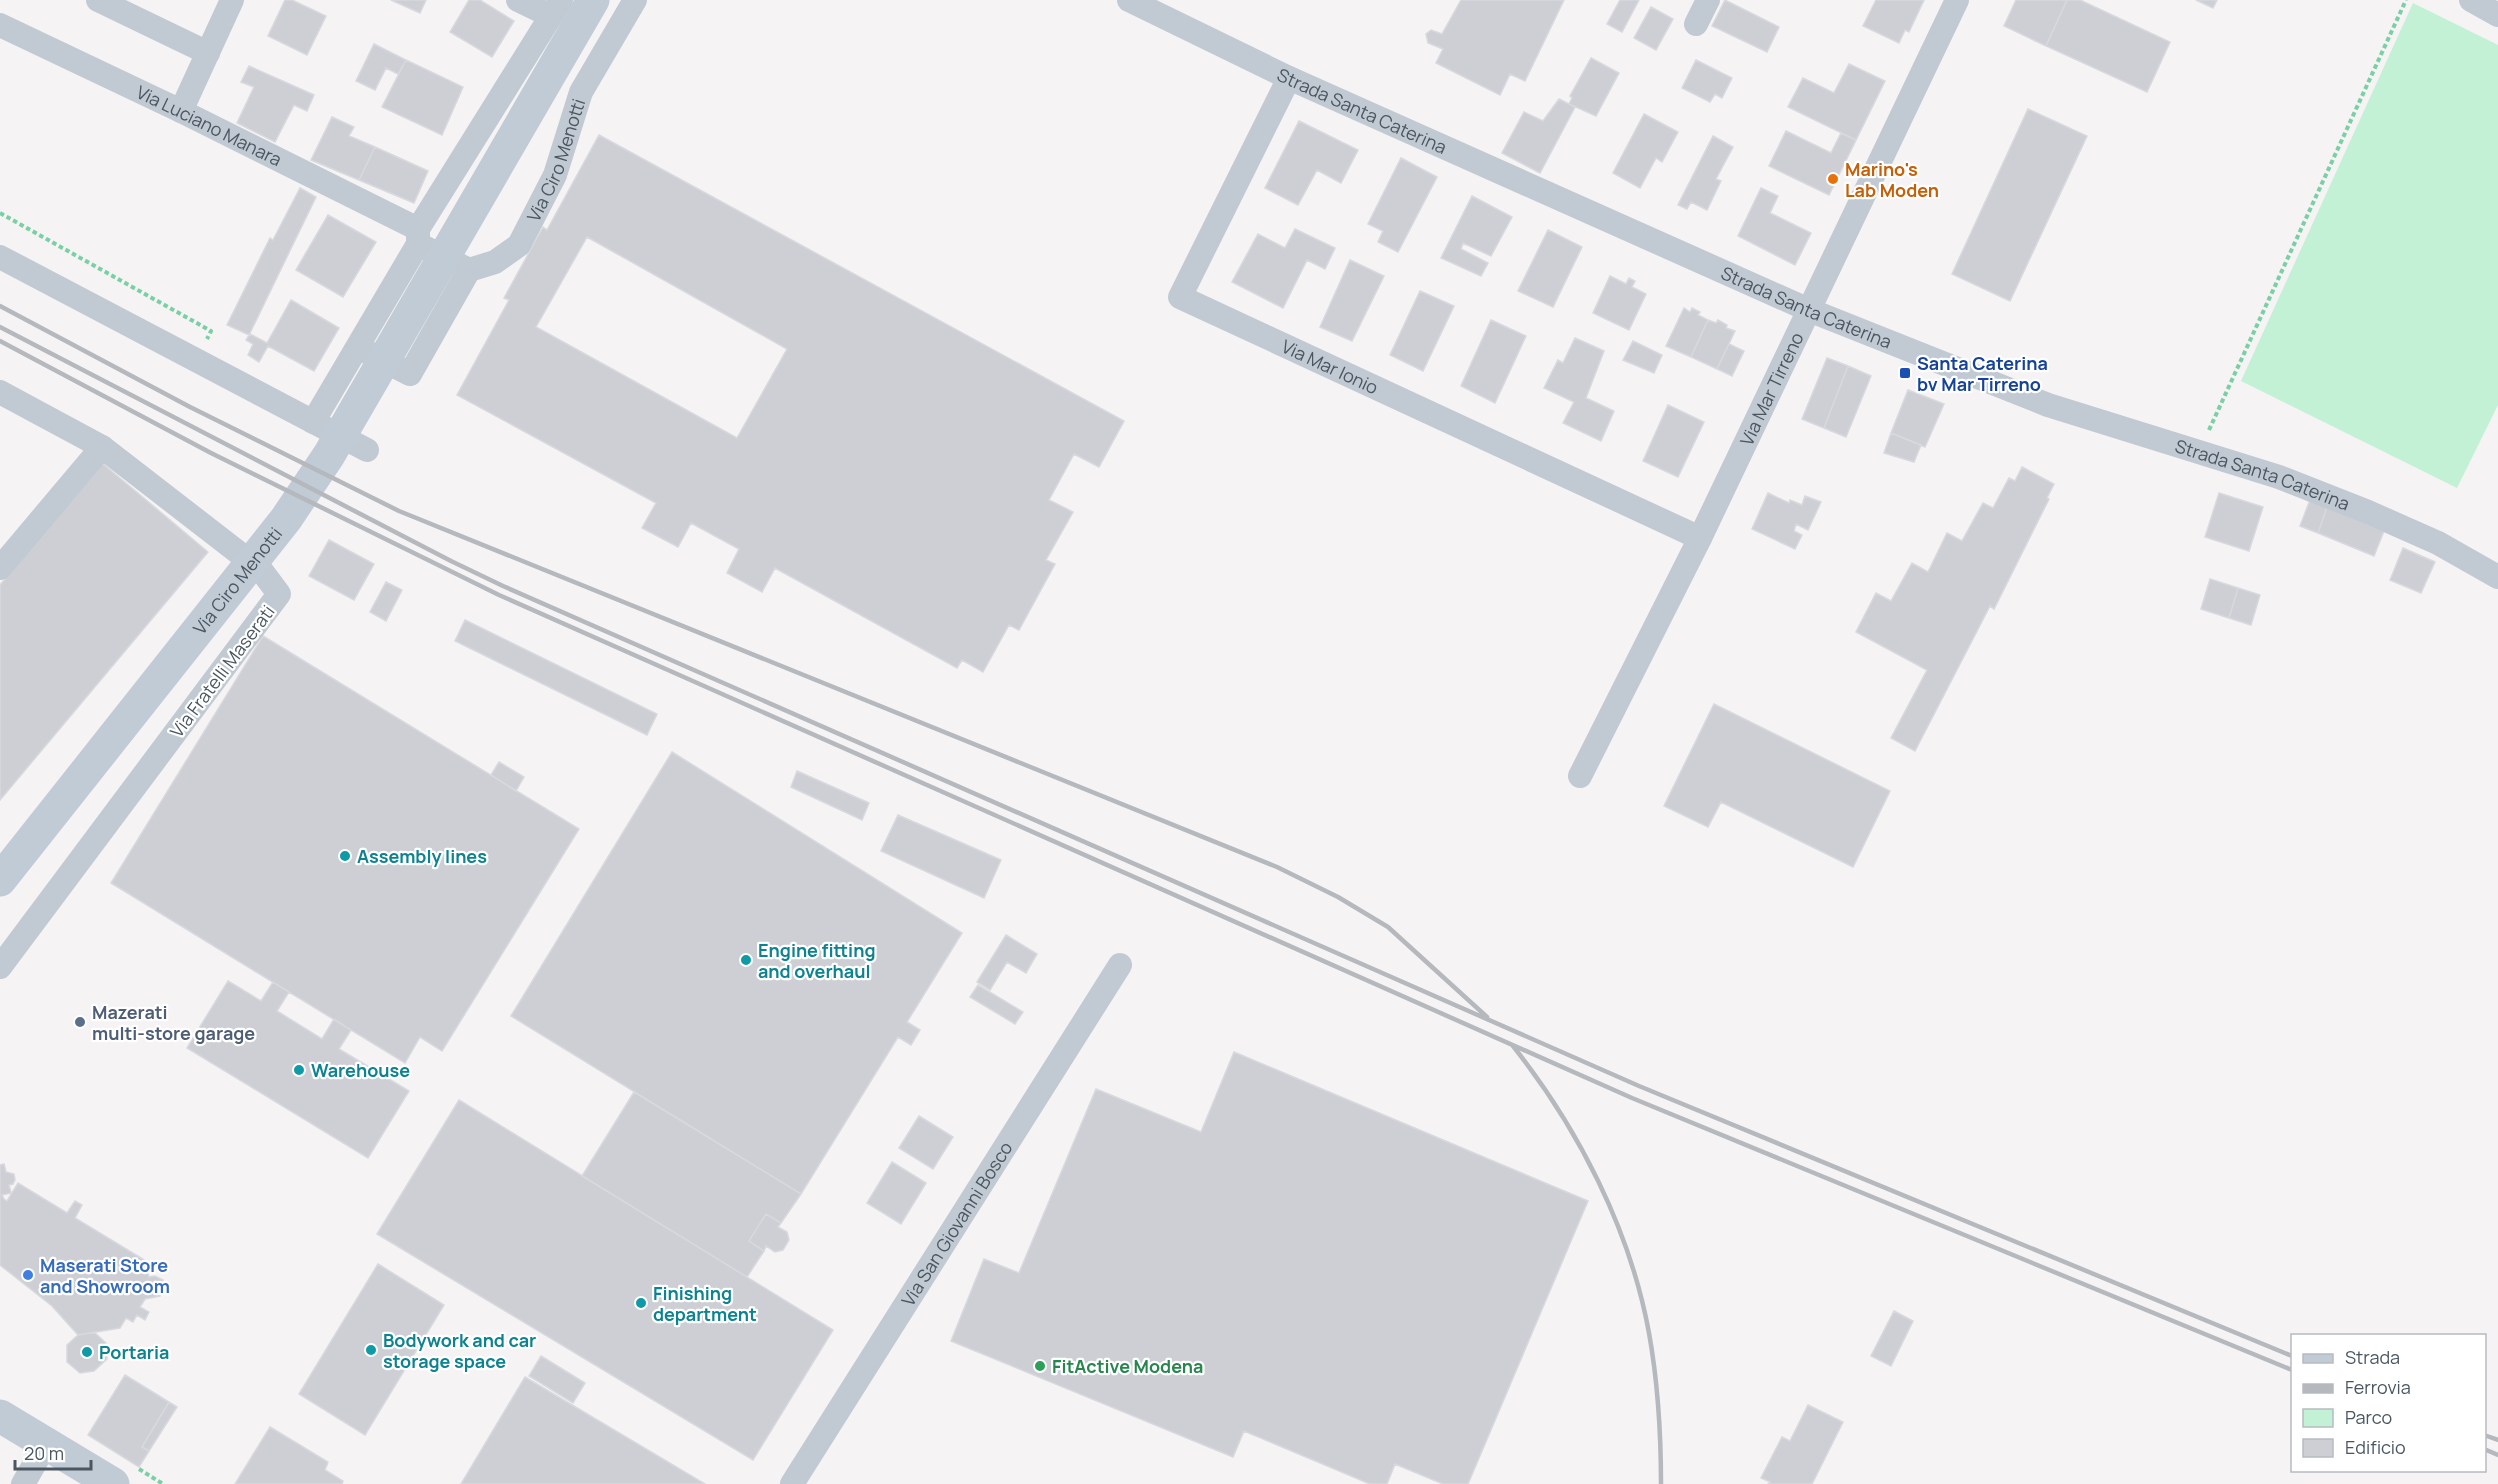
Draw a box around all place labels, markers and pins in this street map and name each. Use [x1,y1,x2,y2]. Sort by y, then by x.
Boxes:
place label: Marino's Lab Moden [1845,157,1939,202]
marker: Marino's Lab Moden [1826,172,1840,186]
place label: Santa Caterina bv Mar Tirreno [1917,351,2048,396]
marker: Santa Caterina bv Mar Tirreno [1898,366,1912,380]
place label: Assembly lines [357,844,487,868]
marker: Assembly lines [338,849,352,863]
place label: Engine fitting and overhaul [758,938,876,983]
marker: Engine fitting and overhaul [739,953,753,967]
place label: Mazerati multi-store garage [92,1000,255,1045]
marker: Mazerati multi-store garage [73,1015,87,1029]
place label: Warehouse [311,1058,410,1082]
marker: Warehouse [292,1063,306,1077]
place label: Maserati Store and Showroom [40,1253,170,1298]
marker: Maserati Store and Showroom [21,1268,35,1282]
place label: Finishing department [653,1281,757,1326]
marker: Finishing department [634,1296,648,1310]
place label: Bodywork and car storage space [383,1328,536,1373]
place label: Portaria [99,1340,169,1364]
marker: Bodywork and car storage space [364,1343,378,1357]
marker: Portaria [80,1345,94,1359]
place label: FitActive Modena [1052,1354,1203,1378]
marker: FitActive Modena [1033,1359,1047,1373]

